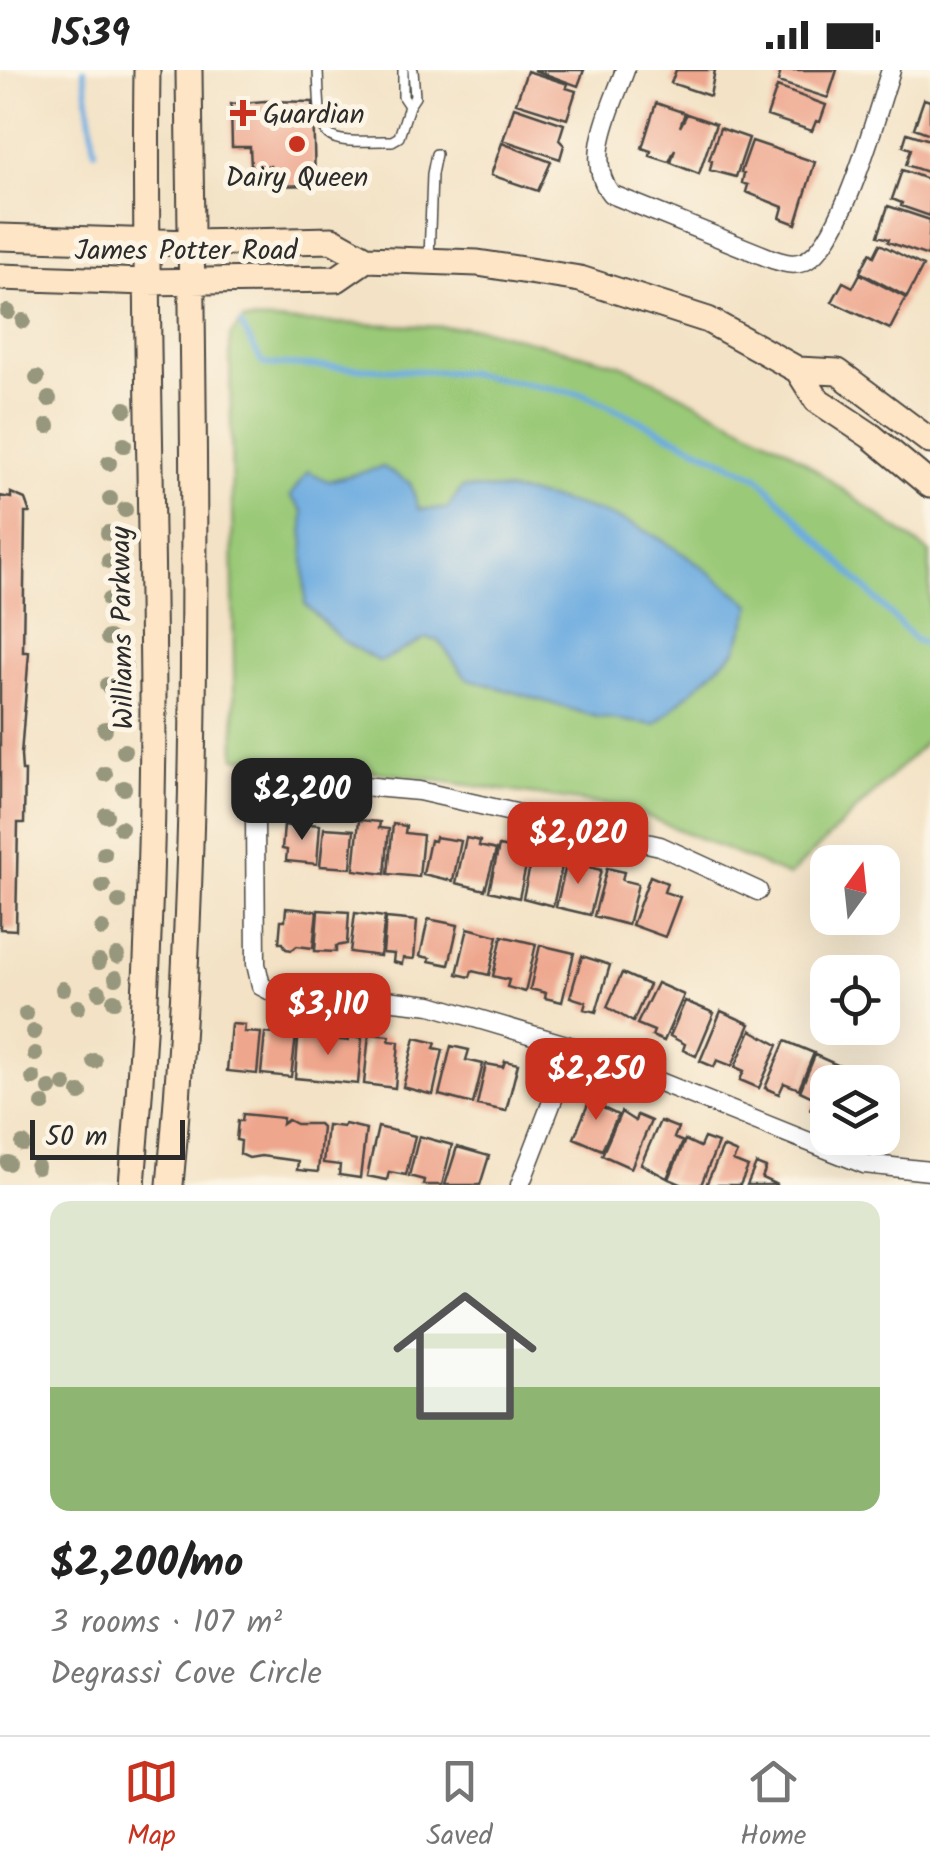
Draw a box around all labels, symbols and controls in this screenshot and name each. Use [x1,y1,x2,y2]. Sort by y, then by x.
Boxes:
text: 15:39 [50,5,130,65]
place label: Guardian [263,93,365,138]
marker: Guardian [232,102,254,124]
marker: Dairy Queen [286,133,308,155]
place label: Dairy Queen [225,156,369,201]
street label: James Potter Road [74,229,299,274]
street label: Williams Parkway [99,525,148,730]
pin: $2,200 [221,758,383,843]
text: $2,200 [253,765,351,816]
pin: $2,020 [497,802,659,887]
text: $2,020 [529,809,627,860]
north arrow [810,845,900,935]
map controls [810,845,900,1155]
button: locate [810,955,900,1045]
pin: $3,110 [247,973,409,1058]
text: $3,110 [288,980,368,1031]
pin: $2,250 [515,1038,677,1123]
text: $2,250 [547,1045,645,1096]
button: layers [810,1065,900,1155]
scale bar [30,1115,185,1160]
text: 50 m [45,1115,108,1160]
icon: home [375,1266,555,1446]
text: $2,200/mo [50,1531,243,1598]
text: 3 rooms · 107 m² [50,1598,282,1649]
text: Degrassi Cove Circle [50,1649,322,1700]
tab: Map [124,1754,179,1859]
tab: Saved [426,1754,493,1859]
tab: Home [740,1754,806,1859]

